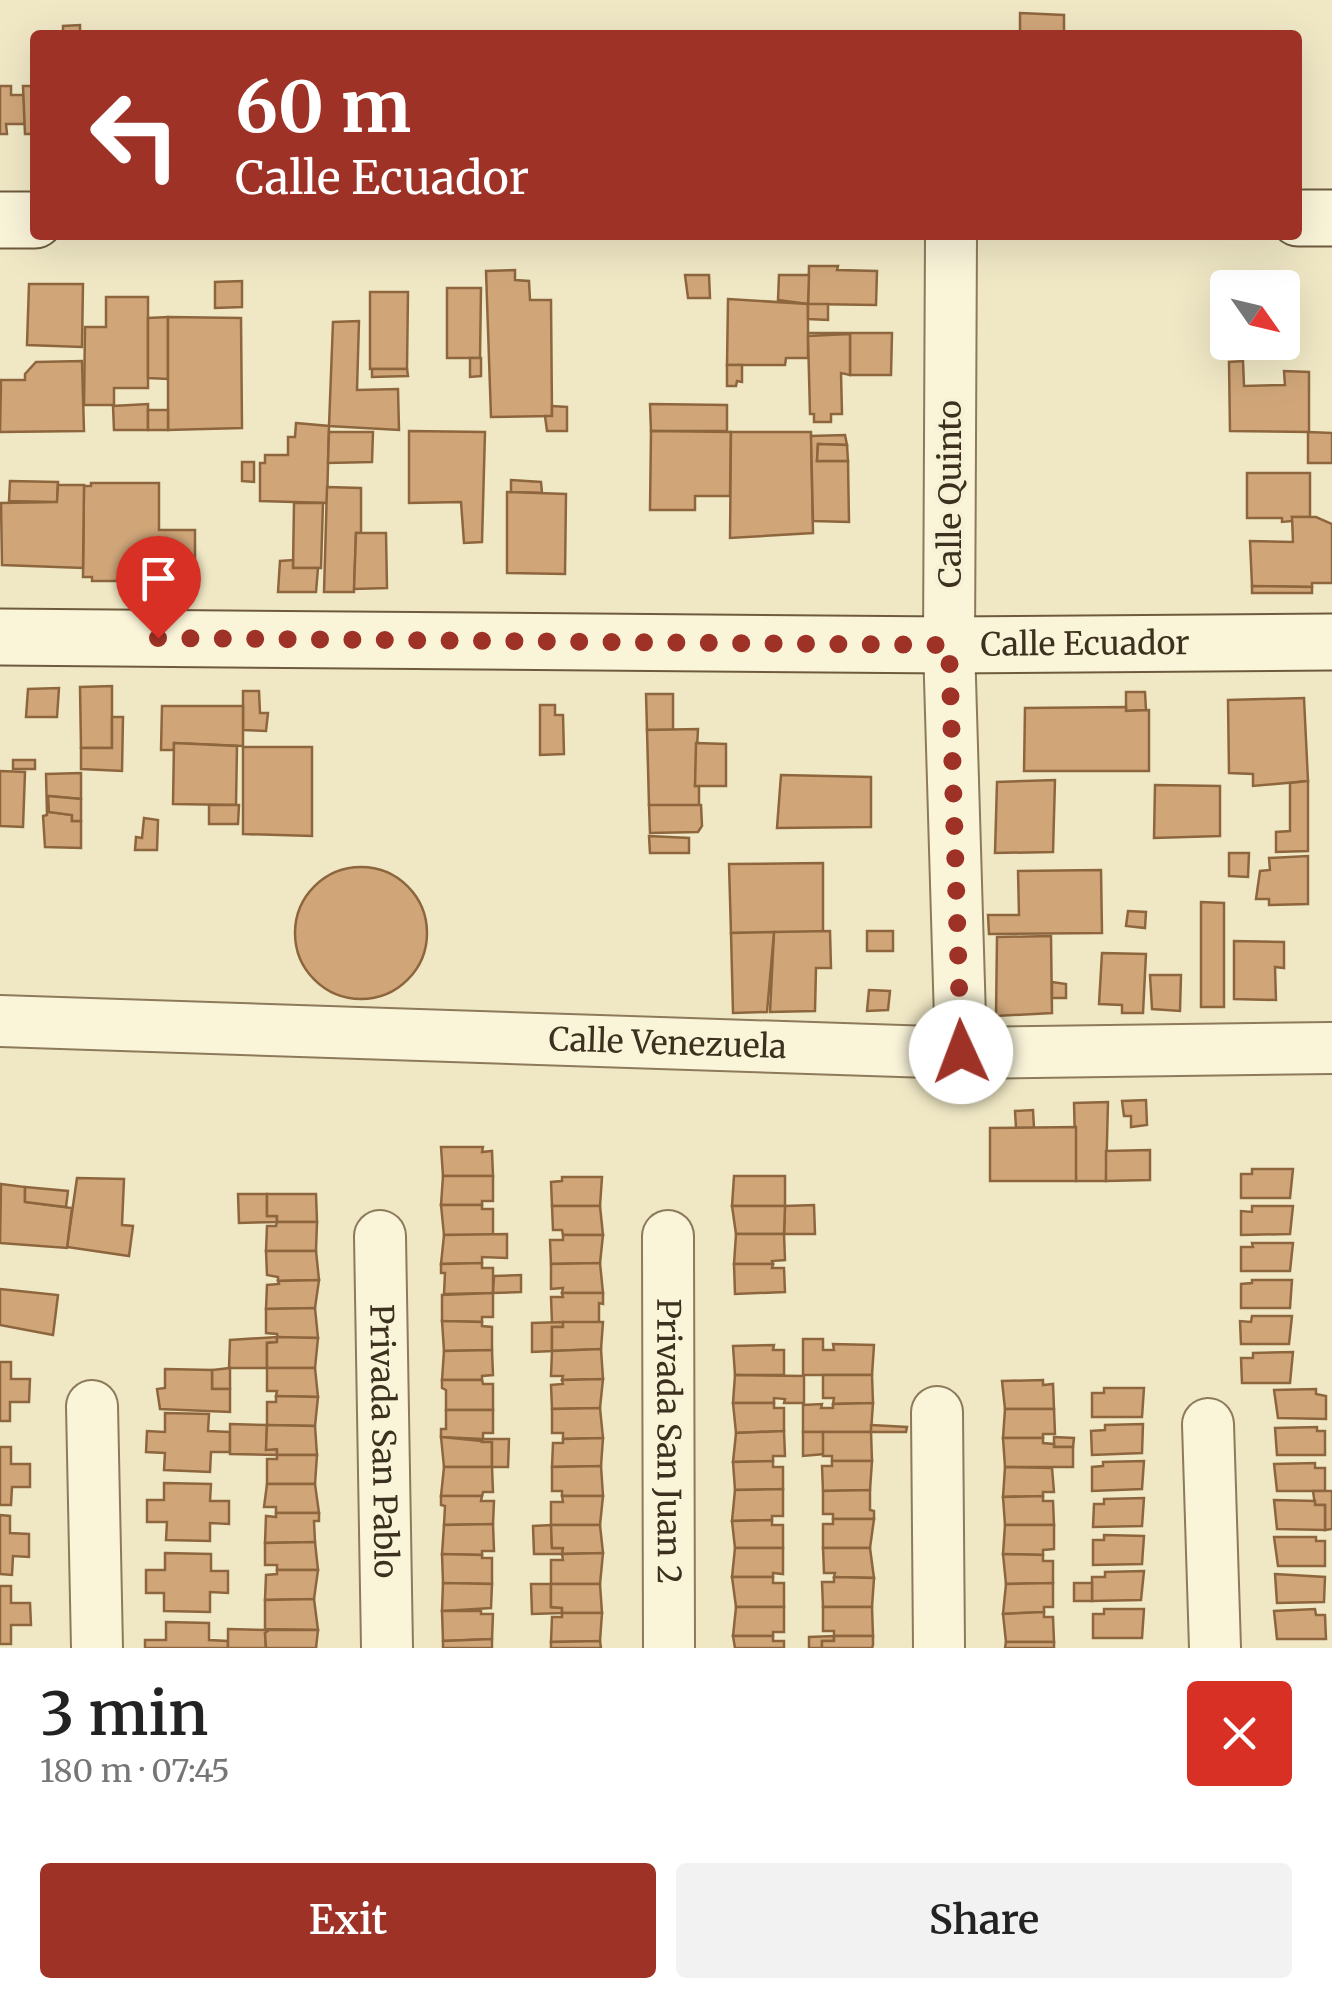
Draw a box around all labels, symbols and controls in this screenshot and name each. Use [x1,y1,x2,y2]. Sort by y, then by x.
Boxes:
text: 60 m [235,63,411,151]
icon: left [70,70,200,200]
text: Calle Ecuador [235,150,529,206]
north arrow [1210,270,1300,360]
map controls [1210,270,1300,360]
street label: Calle Quinto [930,400,970,588]
pin [116,536,201,639]
icon: arrive [131,551,186,606]
street label: Calle Ecuador [980,623,1190,665]
position arrow [909,1000,1013,1104]
street label: Calle Venezuela [548,1019,787,1067]
street label: Privada San Juan 2 [648,1298,689,1584]
street label: Privada San Pablo [361,1303,406,1579]
text: 3 min [40,1676,208,1751]
button: close [1187,1681,1292,1786]
text: 180 m · 07:45 [40,1751,230,1791]
button: Exit [40,1863,656,1978]
button: Share [676,1863,1292,1978]

